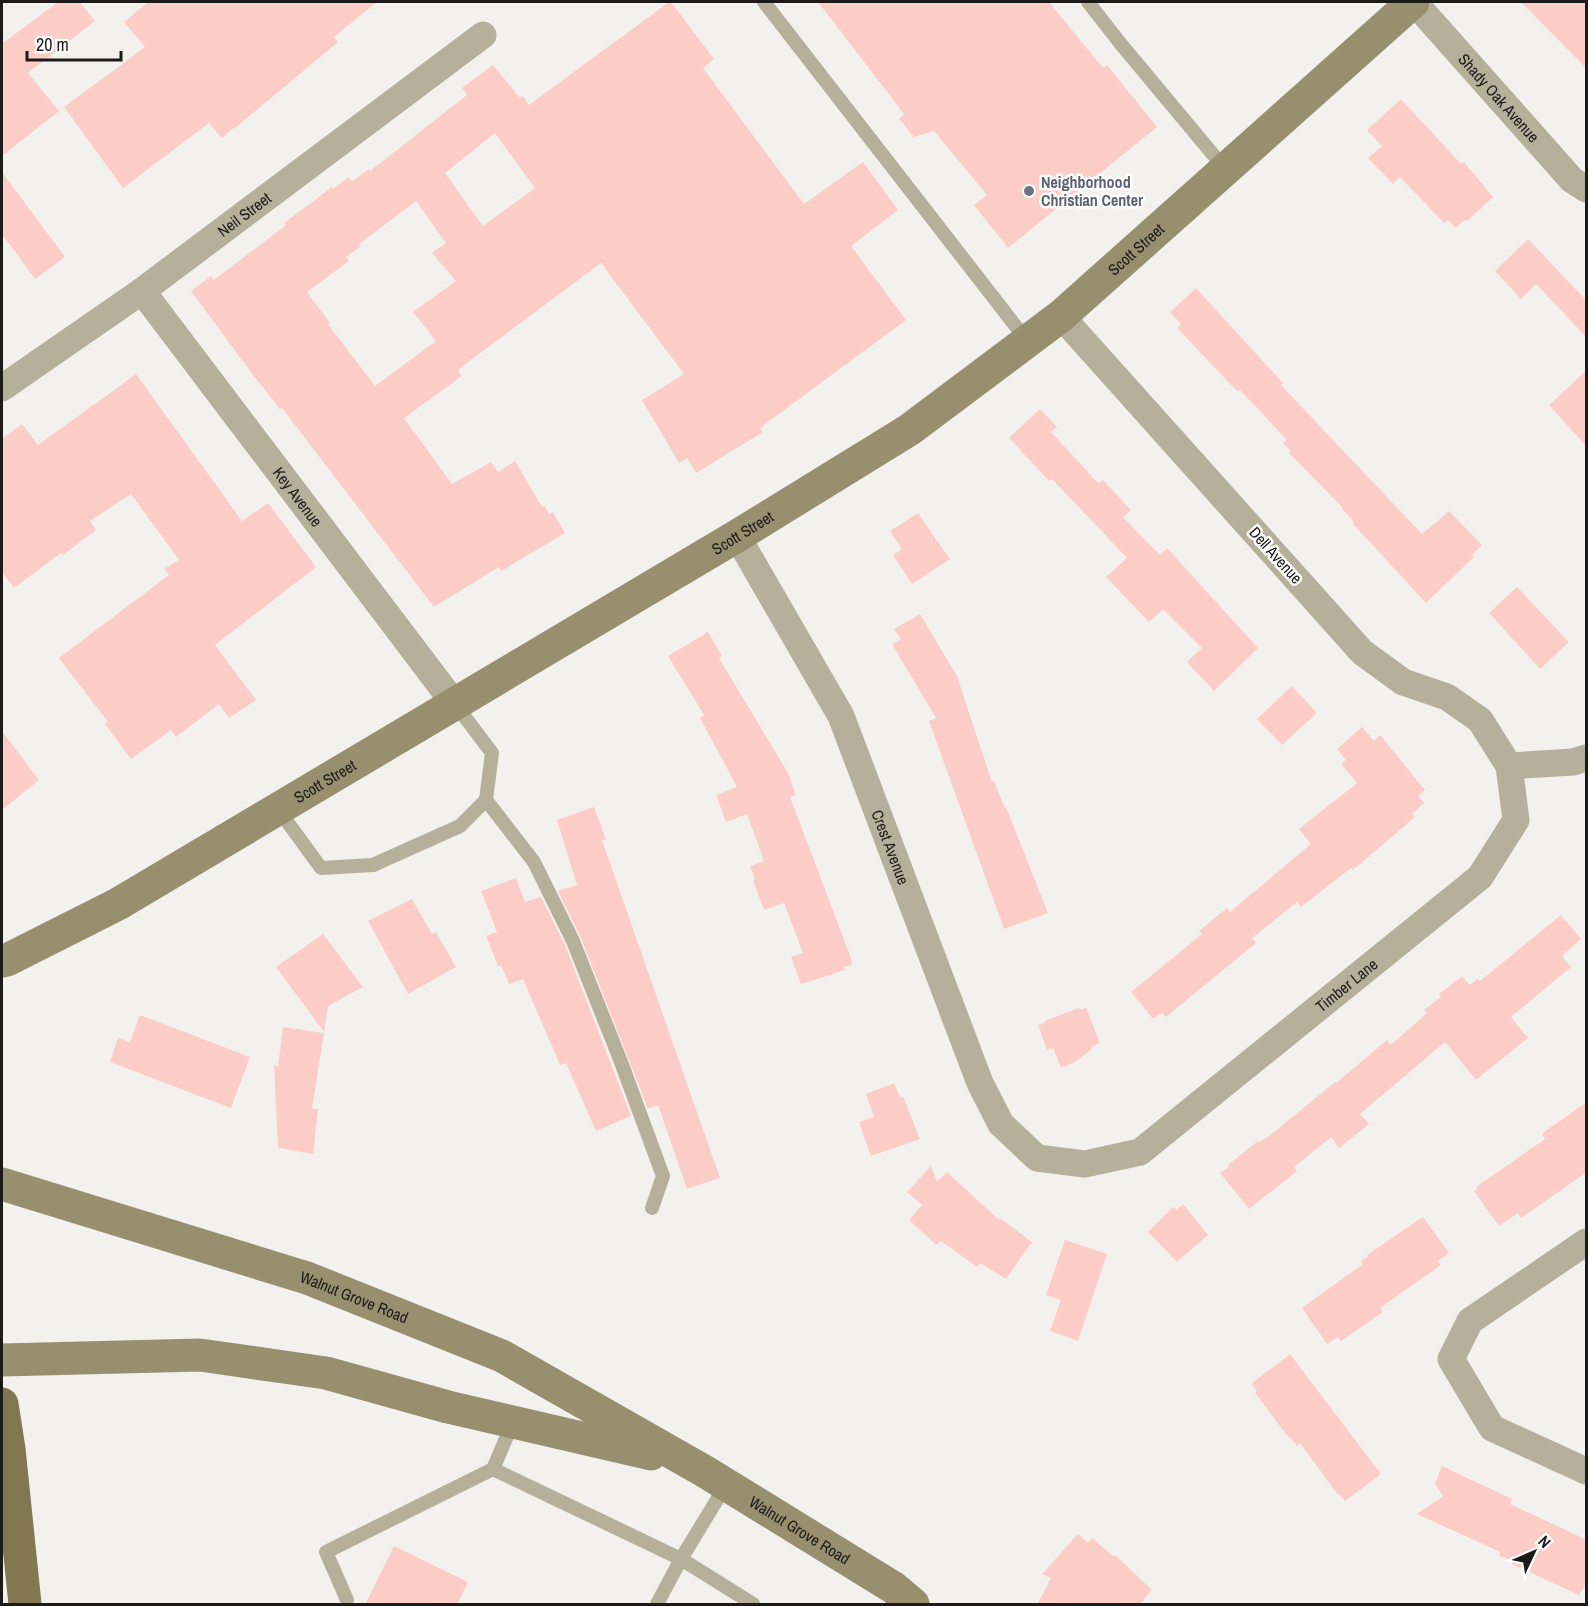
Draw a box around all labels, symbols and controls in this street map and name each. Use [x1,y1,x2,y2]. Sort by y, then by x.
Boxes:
scale bar [27,24,122,62]
text: 20 m [36,32,69,57]
street label: Shady Oak Avenue [1454,48,1544,147]
place label: Neighborhood Christian Center [1041,171,1144,211]
marker: Neighborhood Christian Center [1022,184,1036,198]
street label: Neil Street [213,187,276,242]
street label: Scott Street [1103,218,1169,280]
street label: Key Avenue [268,462,328,531]
street label: Scott Street [707,505,778,560]
street label: Dell Avenue [1244,522,1308,588]
street label: Scott Street [290,754,360,808]
street label: Crest Avenue [866,806,915,888]
street label: Timber Lane [1311,953,1382,1017]
street label: Walnut Grove Road [297,1266,412,1328]
street label: Walnut Grove Road [745,1490,854,1569]
north arrow [1504,1522,1564,1582]
text: N [1534,1531,1556,1553]

